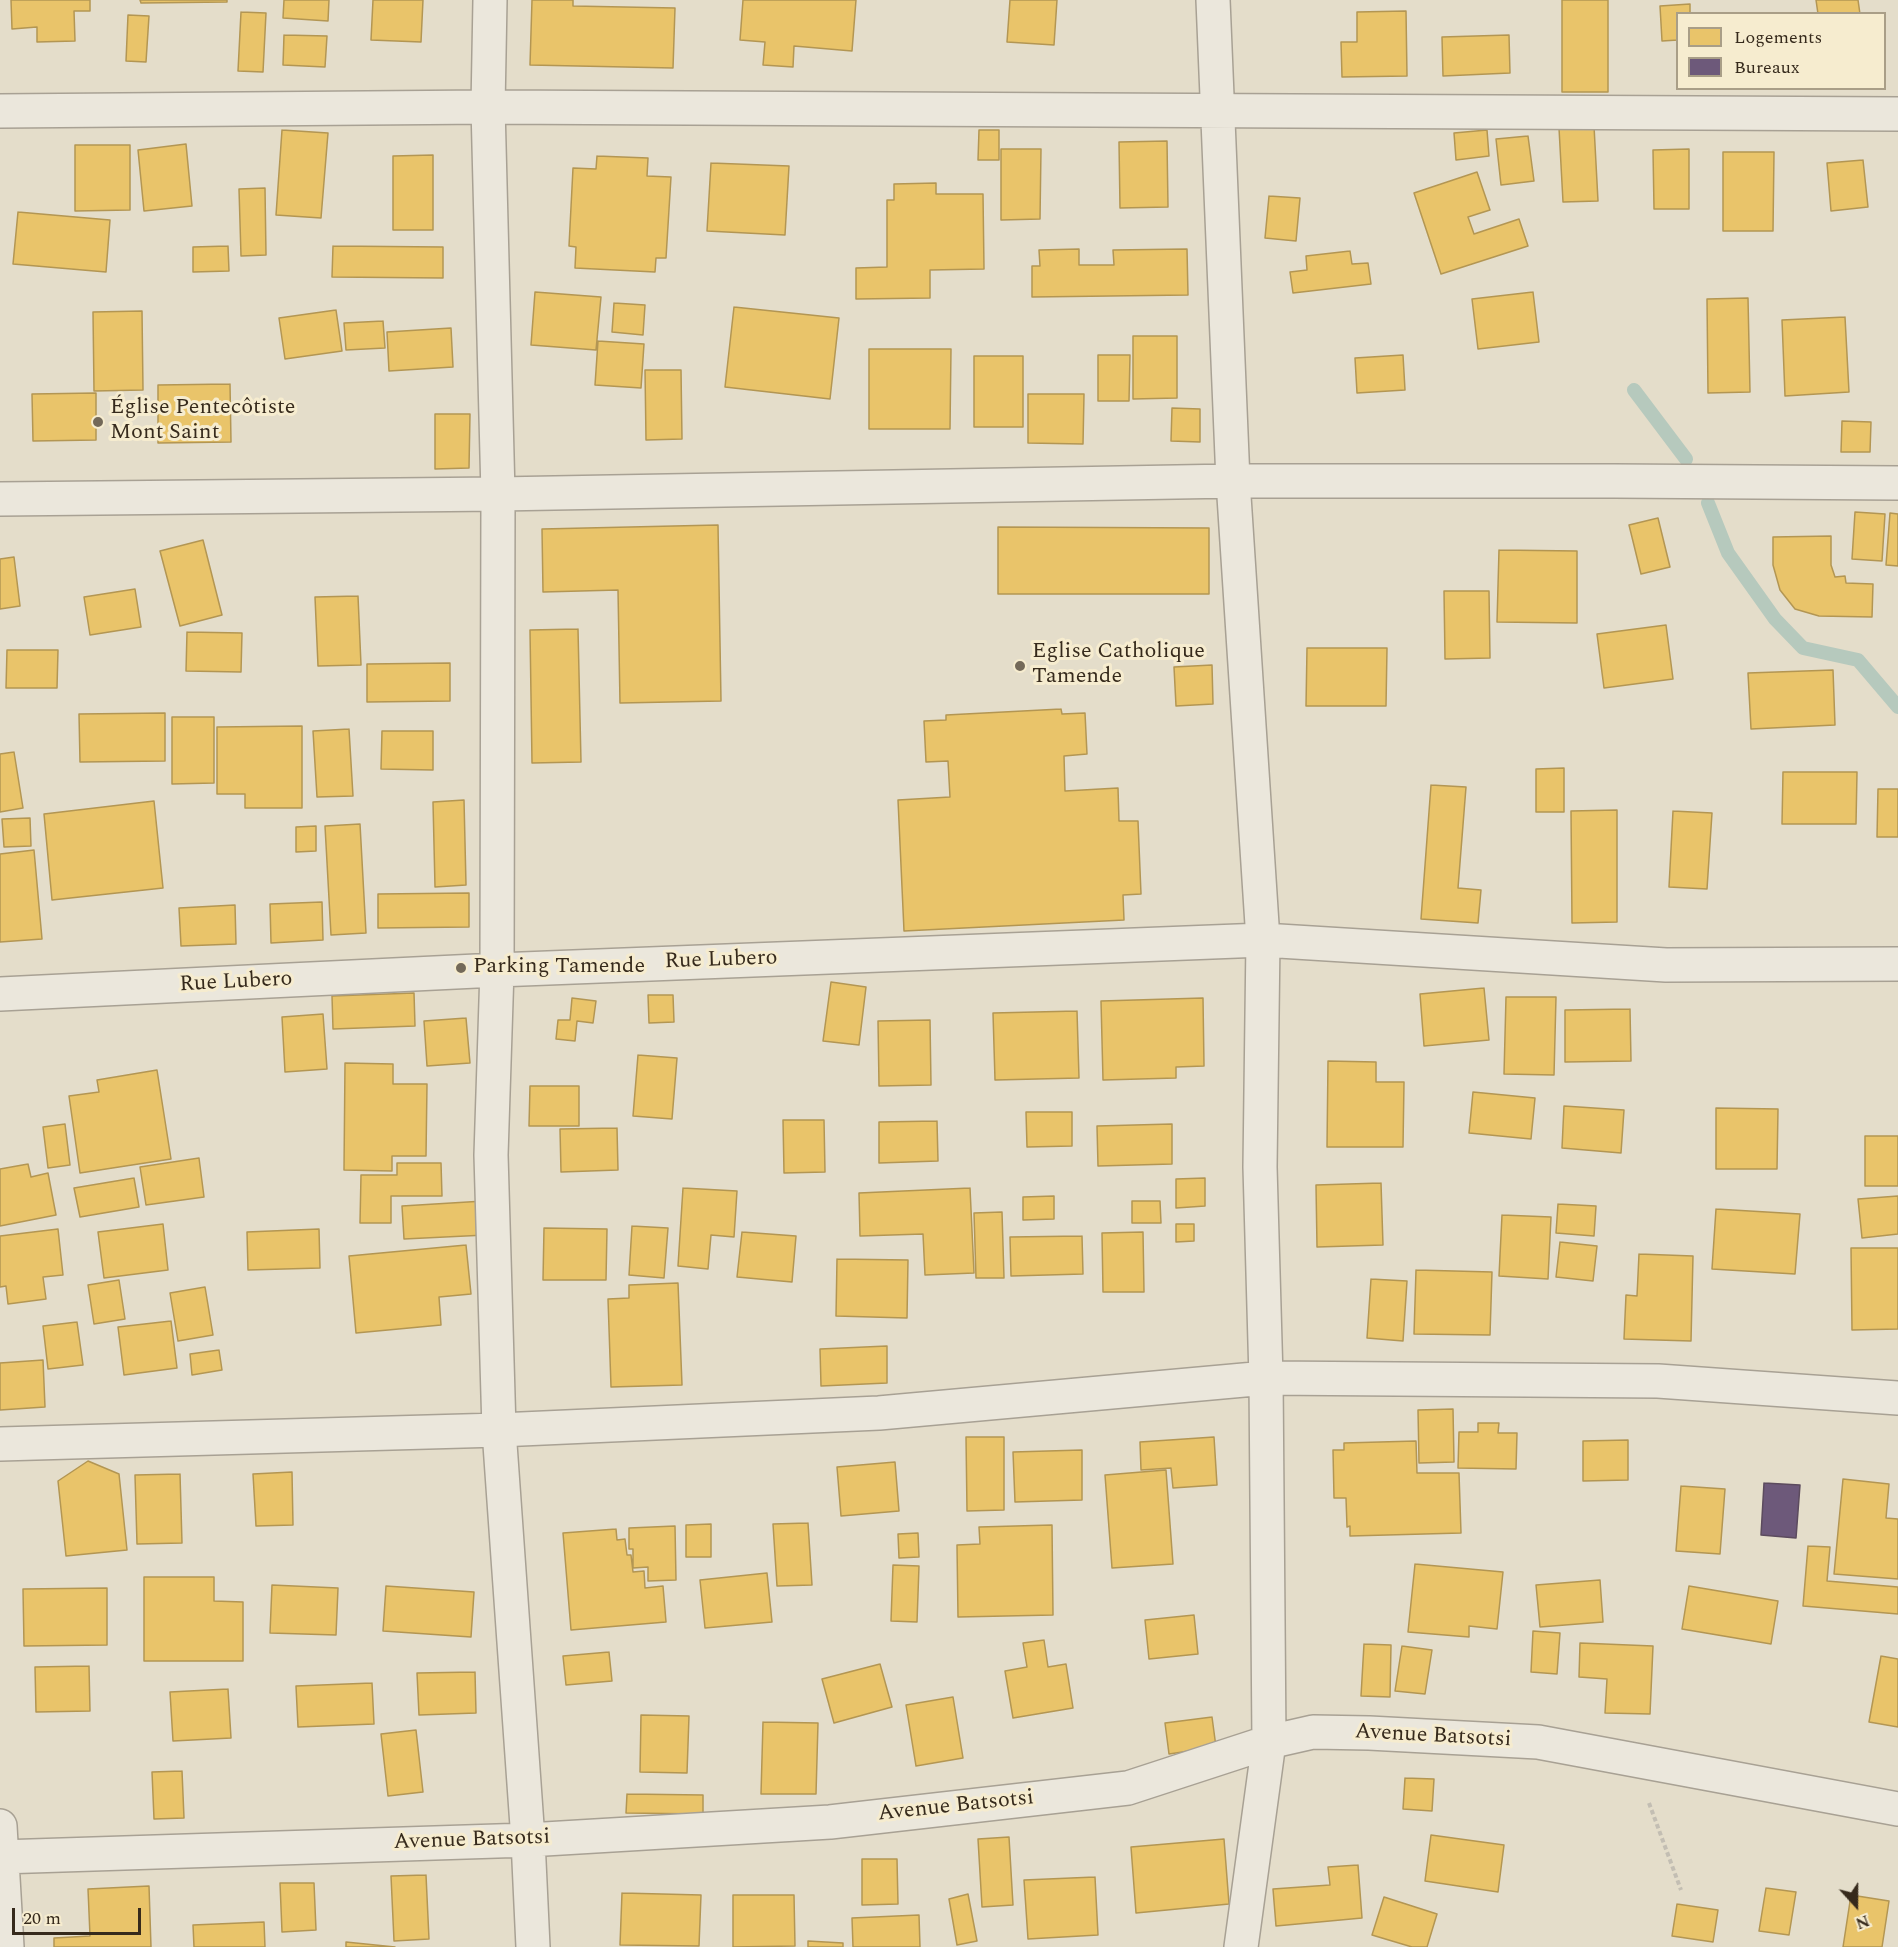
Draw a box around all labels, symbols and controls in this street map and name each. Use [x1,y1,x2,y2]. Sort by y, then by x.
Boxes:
legend [1676,12,1886,90]
text: Logements [1734,24,1822,51]
text: Bureaux [1734,54,1800,81]
place label: Église Pentecôtiste Mont Saint [110,396,295,448]
marker: Église Pentecôtiste Mont Saint [91,415,105,429]
place label: Eglise Catholique Tamende [1032,640,1205,692]
marker: Eglise Catholique Tamende [1013,659,1027,673]
street label: Rue Lubero [664,946,778,976]
place label: Parking Tamende [473,955,645,981]
marker: Parking Tamende [454,961,468,975]
street label: Rue Lubero [179,967,293,999]
street label: Avenue Batsotsi [1354,1720,1512,1754]
street label: Avenue Batsotsi [877,1786,1035,1828]
street label: Avenue Batsotsi [393,1825,551,1857]
north arrow [1826,1875,1886,1935]
scale bar [15,1896,144,1934]
text: 20 m [23,1905,61,1932]
text: N [1852,1908,1873,1935]

